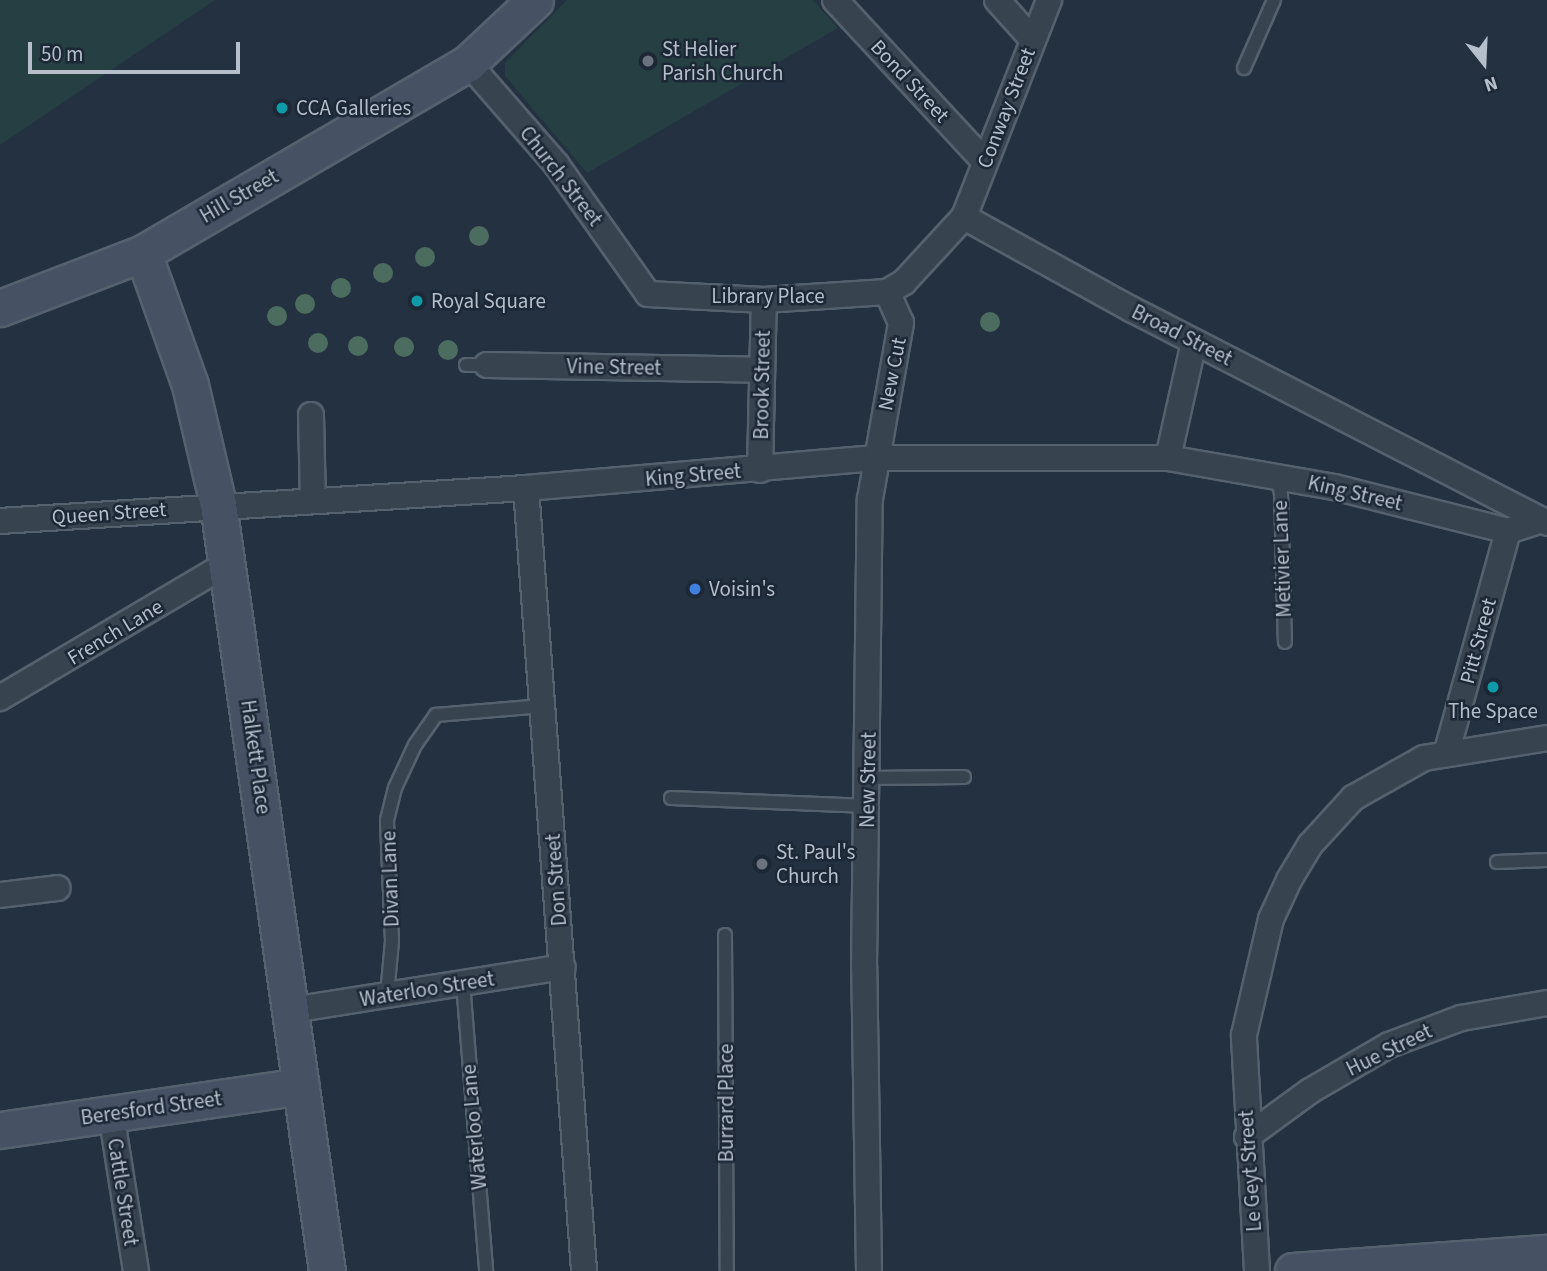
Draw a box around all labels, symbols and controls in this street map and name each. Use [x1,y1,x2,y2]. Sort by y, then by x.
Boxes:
scale bar [32,28,243,72]
north arrow [1449,28,1519,98]
street label: Bond Street [865,34,955,128]
place label: St Helier Parish Church [662,36,783,86]
text: 50 m [41,39,83,69]
street label: Conway Street [971,44,1041,172]
marker: St Helier Parish Church [640,53,656,69]
text: N [1480,69,1501,98]
place label: CCA Galleries [296,95,411,121]
marker: CCA Galleries [274,100,290,116]
street label: Church Street [514,121,608,231]
street label: Hill Street [195,163,283,229]
street label: Library Place [711,283,825,309]
place label: Royal Square [431,288,546,314]
marker: Royal Square [409,293,425,309]
street label: Broad Street [1127,299,1237,371]
street label: Brook Street [748,330,776,440]
street label: New Cut [873,335,911,413]
street label: Vine Street [566,354,662,380]
street label: King Street [644,458,742,492]
street label: King Street [1305,470,1405,516]
street label: Queen Street [51,496,167,530]
street label: Metivier Lane [1267,500,1297,618]
place label: Voisin's [709,576,775,602]
marker: Voisin's [687,581,703,597]
street label: French Lane [63,594,167,670]
street label: Pitt Street [1454,595,1502,687]
marker: The Space [1485,679,1501,695]
street label: Halkett Place [236,698,276,816]
place label: The Space [1448,698,1538,724]
street label: New Street [855,732,881,828]
street label: Divan Lane [376,830,404,928]
street label: Don Street [540,833,572,927]
place label: St. Paul's Church [776,839,855,889]
marker: St. Paul's Church [754,856,770,872]
street label: Waterloo Street [358,966,496,1012]
street label: Hue Street [1342,1018,1436,1082]
street label: Burrard Place [713,1044,739,1162]
street label: Waterloo Lane [456,1063,492,1191]
street label: Beresford Street [79,1086,223,1130]
street label: Le Geyt Street [1233,1109,1267,1233]
street label: Cattle Street [102,1136,144,1248]

